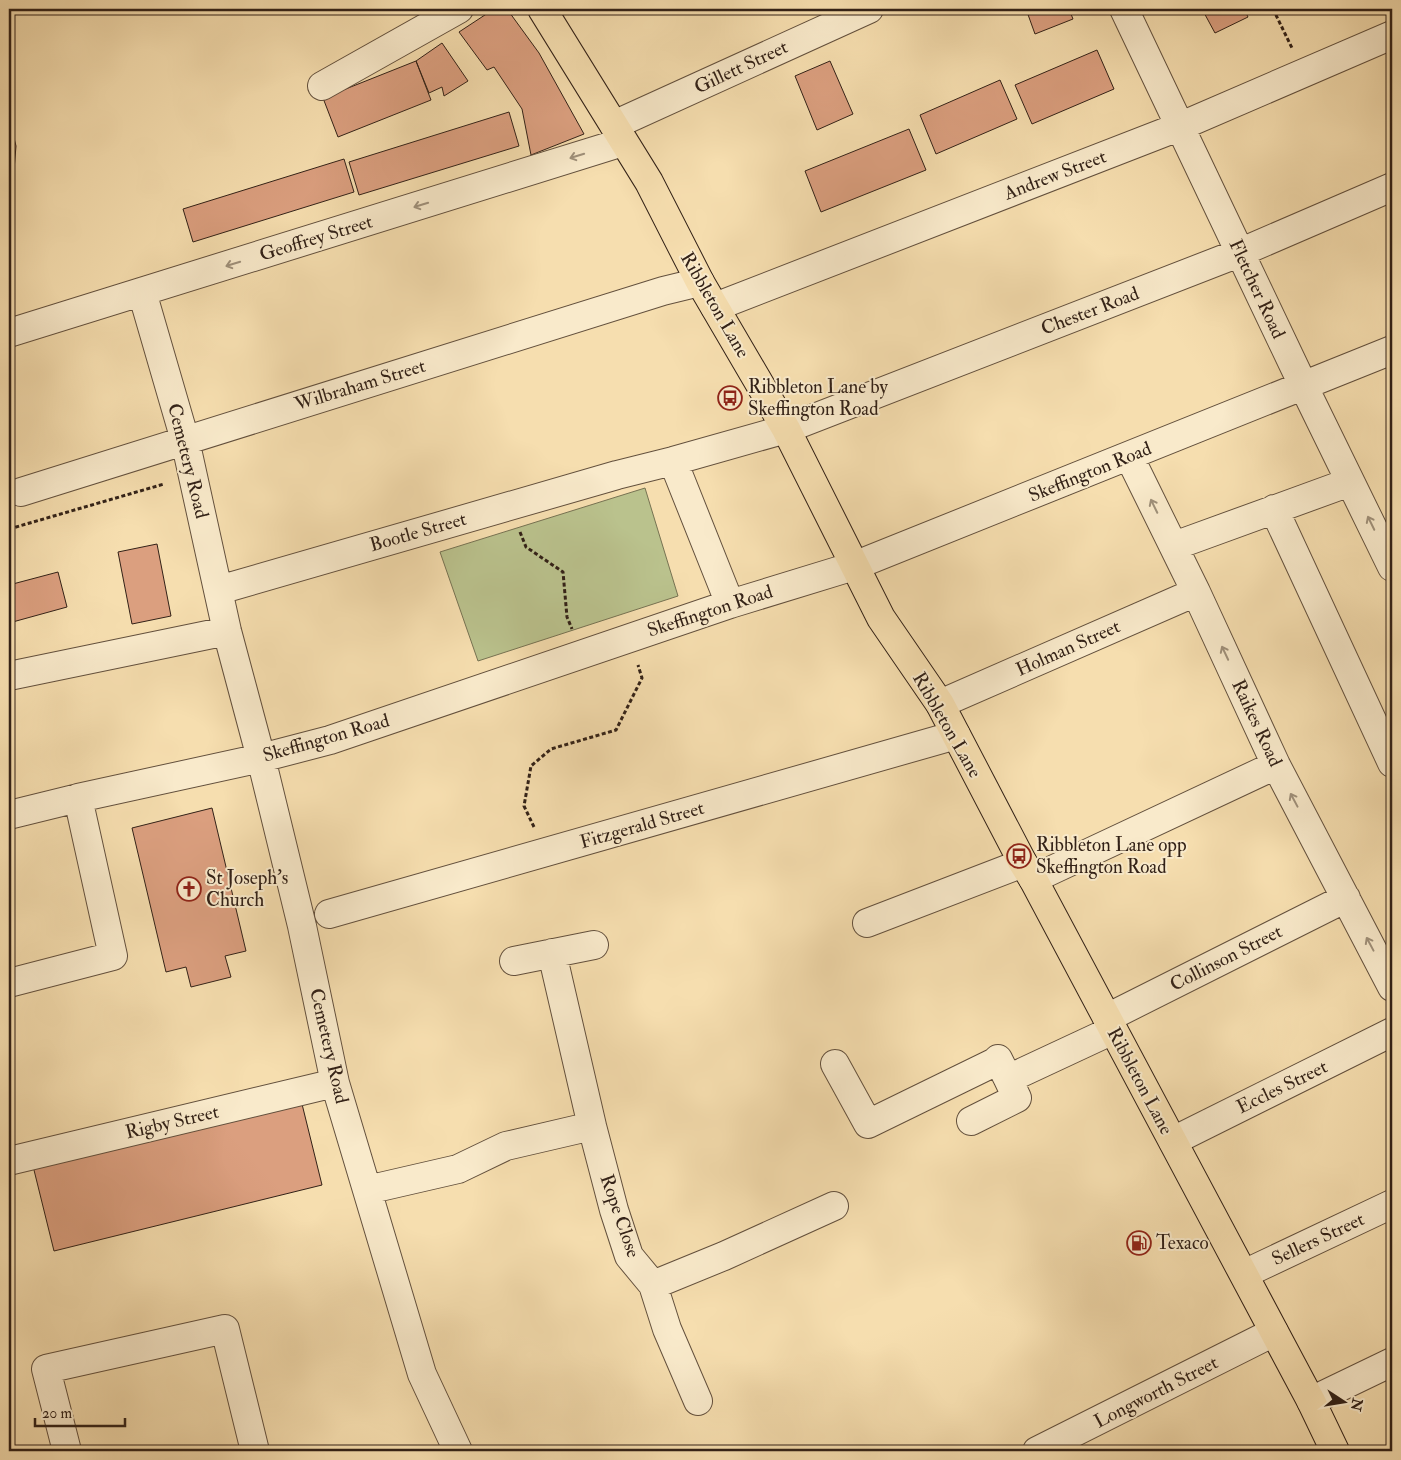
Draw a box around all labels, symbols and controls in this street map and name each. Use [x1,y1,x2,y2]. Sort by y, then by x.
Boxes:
street label: Gillett Street [690,35,792,99]
street label: Andrew Street [1000,145,1110,206]
one-way arrow [569,152,585,162]
one-way arrow [414,200,430,210]
street label: Geoffrey Street [257,209,375,267]
street label: Fletcher Road [1223,235,1291,343]
street label: Ribbleton Lane [675,248,755,362]
one-way arrow [225,259,241,269]
street label: Chester Road [1038,281,1143,341]
street label: Wilbraham Street [291,354,428,417]
place label: Ribbleton Lane by Skeffington Road [748,375,888,421]
bus stop icon: Ribbleton Lane by Skeffington Road [717,385,743,411]
street label: Cemetery Road [162,401,214,522]
street label: Skeffington Road [1025,436,1156,508]
one-way arrow [1149,499,1159,514]
street label: Bootle Street [367,507,469,557]
one-way arrow [1366,516,1376,531]
street label: Skeffington Road [644,579,776,643]
street label: Holman Street [1012,614,1124,682]
one-way arrow [1219,646,1229,661]
street label: Ribbleton Lane [907,668,987,782]
street label: Raikes Road [1226,676,1288,771]
street label: Skeffington Road [260,708,393,768]
one-way arrow [1289,792,1299,807]
street label: Fitzgerald Street [577,796,707,854]
place label: Ribbleton Lane opp Skeffington Road [1036,833,1187,879]
bus stop icon: Ribbleton Lane opp Skeffington Road [1006,843,1032,869]
place label: St Joseph's Church [206,866,288,912]
church icon: St Joseph's Church [176,876,202,902]
street label: Collinson Street [1166,919,1286,997]
one-way arrow [1365,936,1375,951]
street label: Cemetery Road [304,986,354,1107]
street label: Ribbleton Lane [1102,1023,1178,1139]
street label: Eccles Street [1233,1055,1331,1119]
street label: Rigby Street [123,1100,221,1144]
street label: Rope Close [594,1171,645,1261]
street label: Sellers Street [1268,1207,1368,1271]
fuel station icon: Texaco [1126,1230,1152,1256]
place label: Texaco [1156,1231,1209,1255]
street label: Longworth Street [1090,1350,1222,1434]
north arrow [1318,1378,1368,1428]
scale bar [35,1395,125,1427]
text: N [1347,1396,1366,1413]
text: 20 m [42,1404,72,1423]

